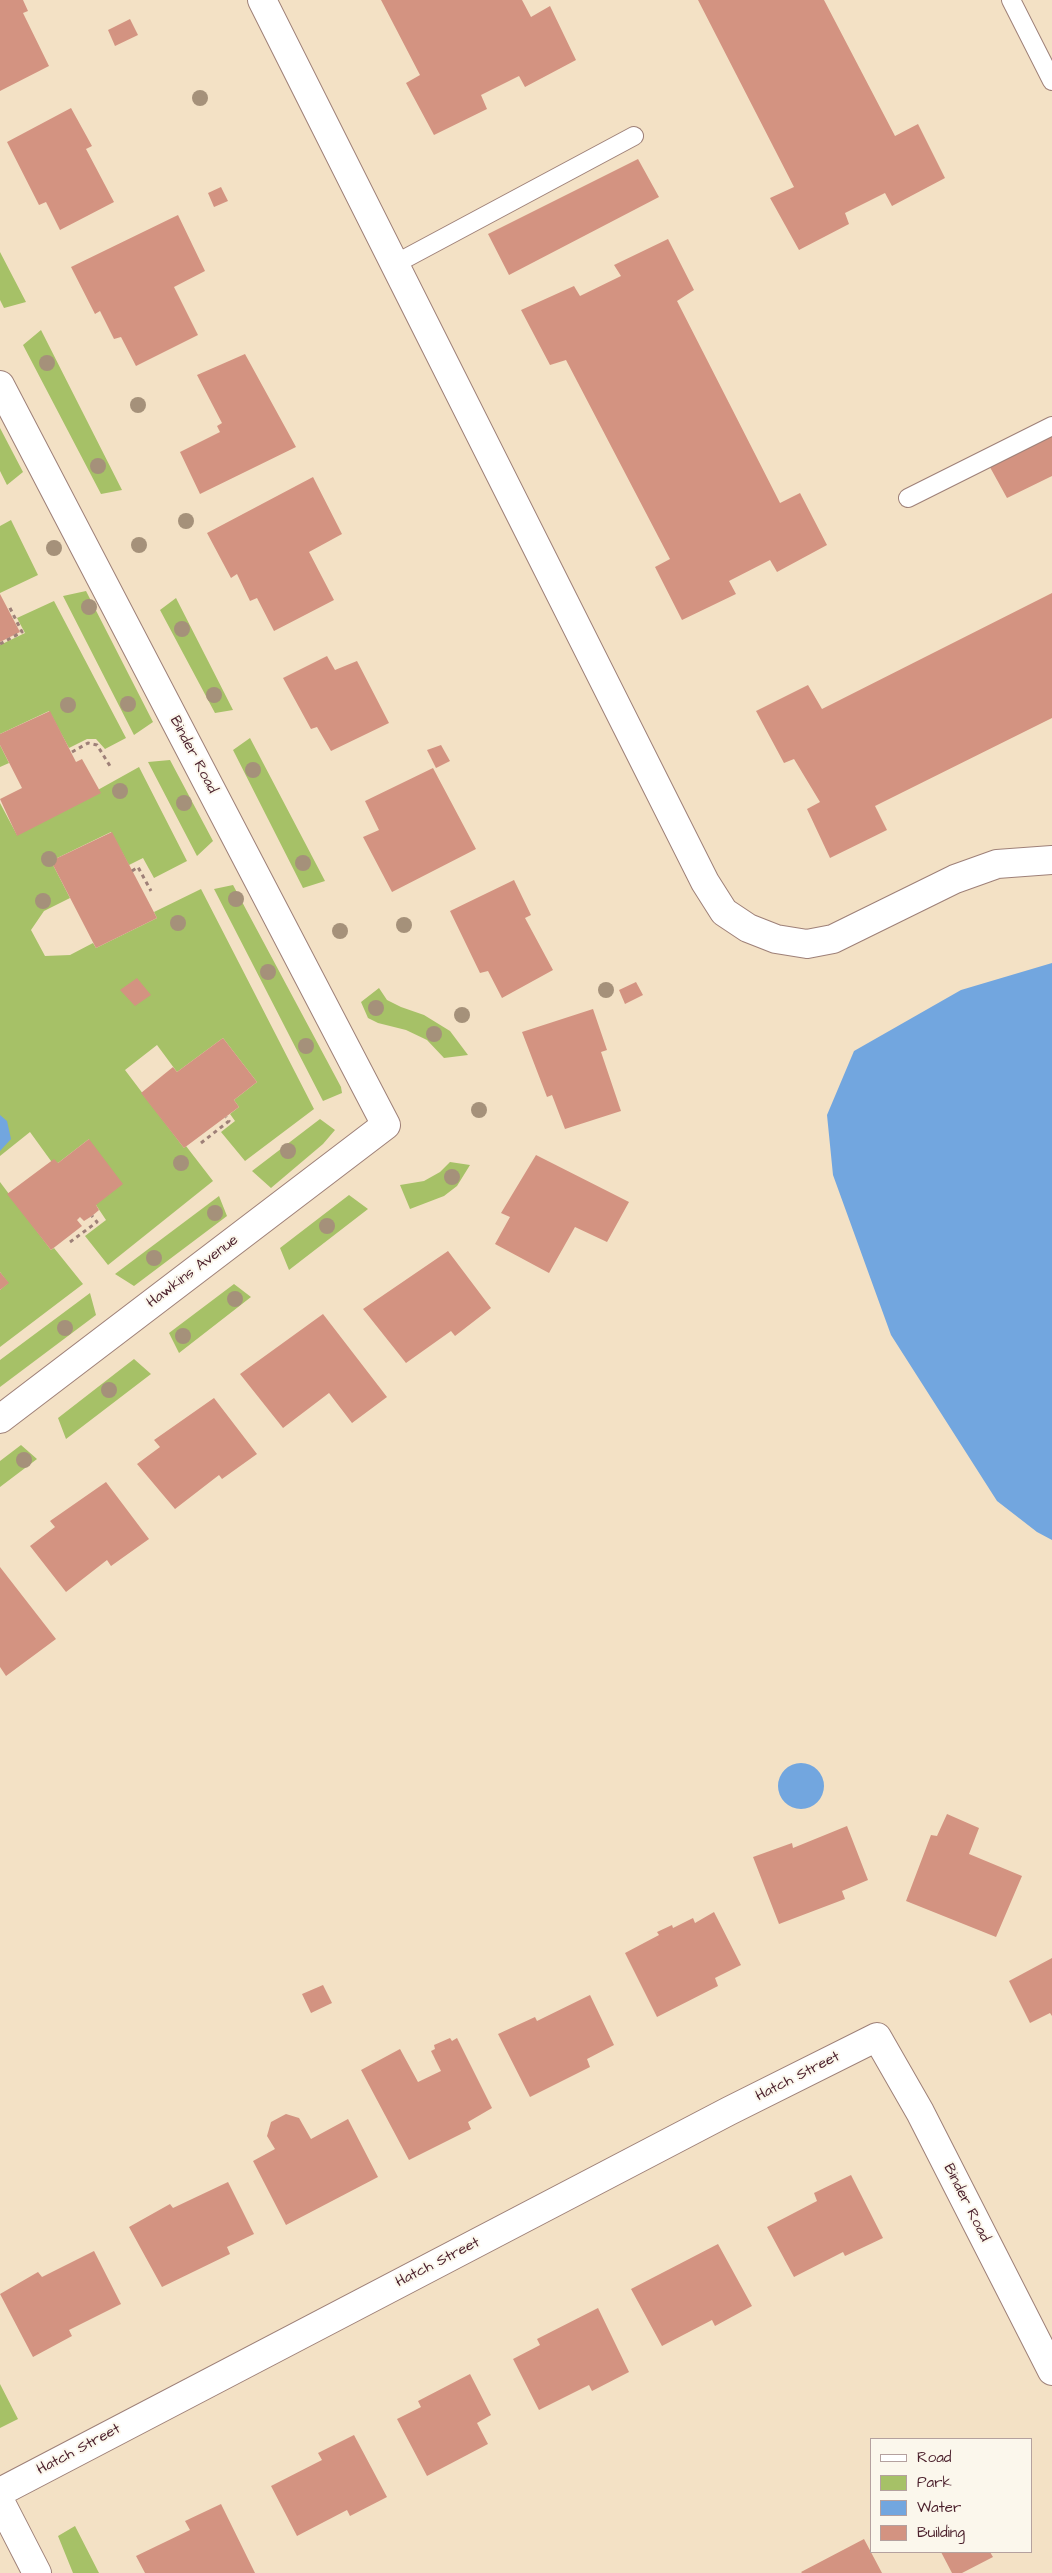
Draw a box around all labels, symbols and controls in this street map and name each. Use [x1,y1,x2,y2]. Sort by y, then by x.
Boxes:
street label: Binder Road [165,713,221,797]
street label: Hawkins Avenue [144,1232,242,1312]
street label: Hatch Street [753,2048,843,2106]
street label: Binder Road [939,2161,993,2245]
street label: Hatch Street [393,2234,483,2292]
street label: Hatch Street [34,2420,124,2480]
legend [870,2438,1032,2553]
text: Road [917,2447,951,2468]
text: Park [917,2472,952,2493]
text: Water [917,2497,961,2518]
text: Building [917,2522,965,2543]

